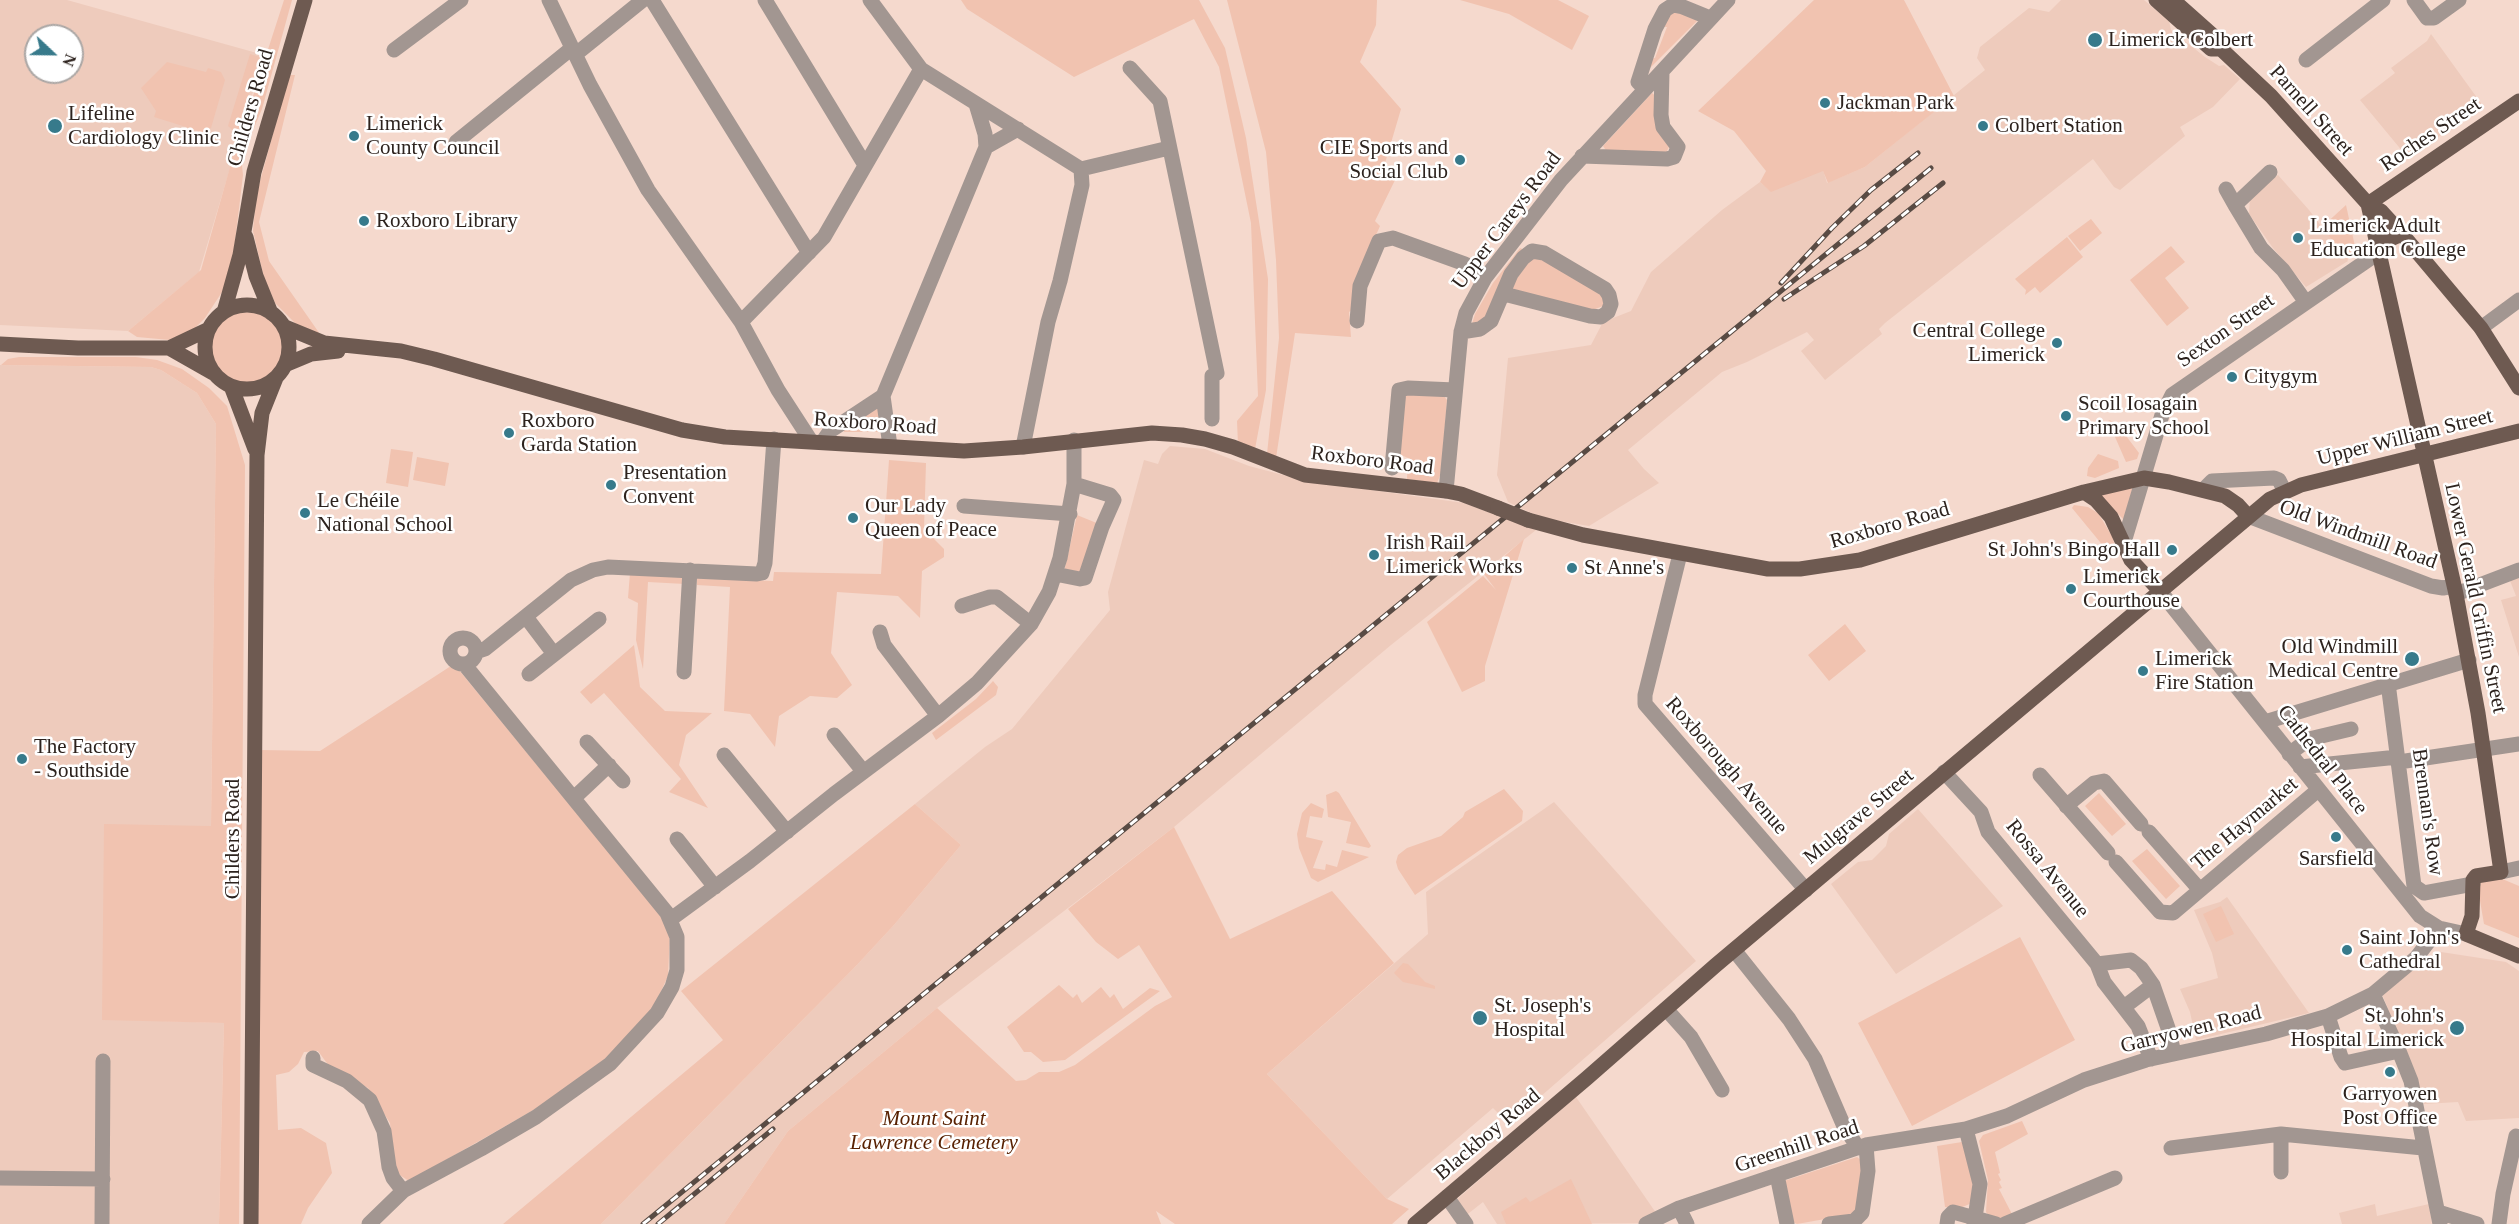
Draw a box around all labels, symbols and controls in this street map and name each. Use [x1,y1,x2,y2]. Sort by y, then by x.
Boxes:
north arrow [24,24,84,84]
place label: Limerick Colbert [2108,27,2253,53]
marker: Limerick Colbert [2086,31,2104,49]
street label: Childers Road [222,46,280,170]
text: N [59,52,79,69]
street label: Parnell Street [2264,60,2358,162]
place label: Jackman Park [1837,90,1954,116]
street label: Roches Street [2376,92,2486,178]
marker: Jackman Park [1818,96,1832,110]
place label: Lifeline Cardiology Clinic [68,101,219,151]
place label: Limerick County Council [366,111,500,161]
place label: Colbert Station [1995,113,2123,139]
marker: Lifeline Cardiology Clinic [46,117,64,135]
marker: Colbert Station [1976,119,1990,133]
marker: Limerick County Council [347,129,361,143]
place label: CIE Sports and Social Club [1320,135,1448,185]
street label: Upper Careys Road [1447,147,1567,295]
marker: CIE Sports and Social Club [1453,153,1467,167]
place label: Roxboro Library [376,208,518,234]
place label: Limerick Adult Education College [2310,213,2466,263]
marker: Roxboro Library [357,214,371,228]
marker: Limerick Adult Education College [2291,231,2305,245]
street label: Sexton Street [2173,288,2279,374]
place label: Central College Limerick [1913,318,2045,368]
marker: Central College Limerick [2050,336,2064,350]
place label: Citygym [2244,364,2318,390]
marker: Citygym [2225,370,2239,384]
place label: Scoil Iosagain Primary School [2078,391,2209,441]
street label: Upper William Street [2315,404,2495,472]
street label: Roxboro Road [813,407,937,441]
place label: Roxboro Garda Station [521,408,637,458]
marker: Scoil Iosagain Primary School [2059,409,2073,423]
marker: Roxboro Garda Station [502,426,516,440]
street label: Roxboro Road [1309,441,1435,481]
place label: Presentation Convent [623,460,727,510]
marker: Presentation Convent [604,478,618,492]
street label: Lower Gerald Griffin Street [2438,481,2512,715]
place label: Le Chéile National School [317,488,453,538]
place label: Our Lady Queen of Peace [865,493,997,543]
street label: Old Windmill Road [2276,495,2440,575]
street label: Roxboro Road [1827,497,1953,555]
marker: Le Chéile National School [298,506,312,520]
marker: Our Lady Queen of Peace [846,511,860,525]
place label: Irish Rail Limerick Works [1386,530,1523,580]
place label: St John's Bingo Hall [1988,537,2160,563]
marker: St John's Bingo Hall [2165,543,2179,557]
marker: Irish Rail Limerick Works [1367,548,1381,562]
place label: St Anne's [1584,555,1664,581]
marker: St Anne's [1565,561,1579,575]
place label: Limerick Courthouse [2083,564,2180,614]
marker: Limerick Courthouse [2064,582,2078,596]
place label: Old Windmill Medical Centre [2268,634,2398,684]
place label: Limerick Fire Station [2155,646,2254,696]
marker: Old Windmill Medical Centre [2403,650,2421,668]
marker: Limerick Fire Station [2136,664,2150,678]
street label: Roxborough Avenue [1659,692,1793,840]
street label: Cathedral Place [2271,700,2373,820]
place label: The Factory - Southside [34,734,136,784]
street label: Brennan's Row [2406,747,2448,877]
marker: The Factory - Southside [15,752,29,766]
street label: Mulgrave Street [1799,764,1919,870]
street label: The Haymarket [2187,772,2303,876]
street label: Childers Road [220,779,246,899]
street label: Rossa Avenue [2000,815,2094,923]
marker: Sarsfield [2329,830,2343,844]
place label: Sarsfield [2299,846,2373,872]
place label: Saint John's Cathedral [2359,925,2459,975]
marker: Saint John's Cathedral [2340,943,2354,957]
place label: St. Joseph's Hospital [1494,993,1591,1043]
street label: Garryowen Road [2118,1000,2264,1060]
place label: St. John's Hospital Limerick [2291,1003,2444,1053]
marker: St. Joseph's Hospital [1471,1009,1489,1027]
marker: St. John's Hospital Limerick [2448,1019,2466,1037]
marker: Garryowen Post Office [2383,1065,2397,1079]
place label: Garryowen Post Office [2343,1081,2437,1131]
street label: Blackboy Road [1430,1084,1546,1186]
park label: Mount Saint Lawrence Cemetery [850,1106,1018,1156]
street label: Greenhill Road [1732,1115,1862,1179]

